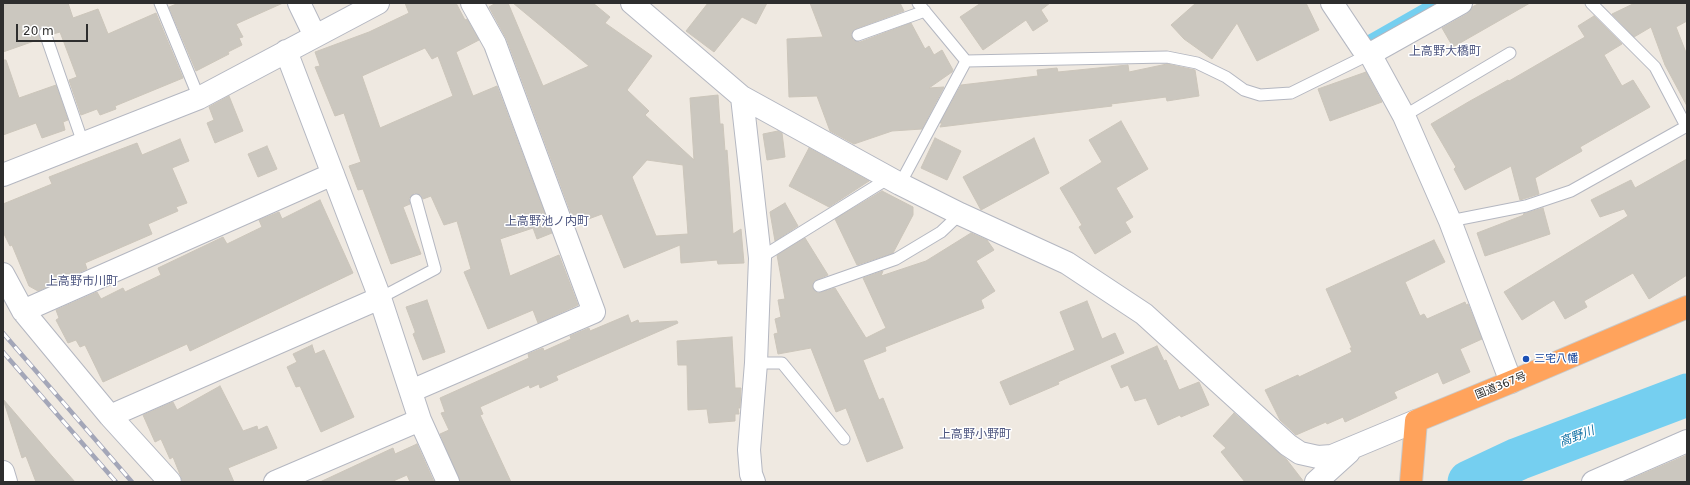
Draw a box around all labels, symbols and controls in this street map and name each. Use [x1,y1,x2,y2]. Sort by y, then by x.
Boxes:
scale bar [18,16,90,42]
text: 20 m [23,24,54,38]
district label: 上高野大橋町 [1409,45,1481,59]
district label: 上高野池ノ内町 [505,215,589,229]
district label: 上高野市川町 [46,275,118,289]
place label: 三宅八幡 [1534,352,1578,366]
marker: 三宅八幡 [1521,354,1531,364]
street label: 国道367号 [1473,370,1529,402]
water label: 高野川 [1558,424,1596,450]
district label: 上高野小野町 [939,428,1011,442]

